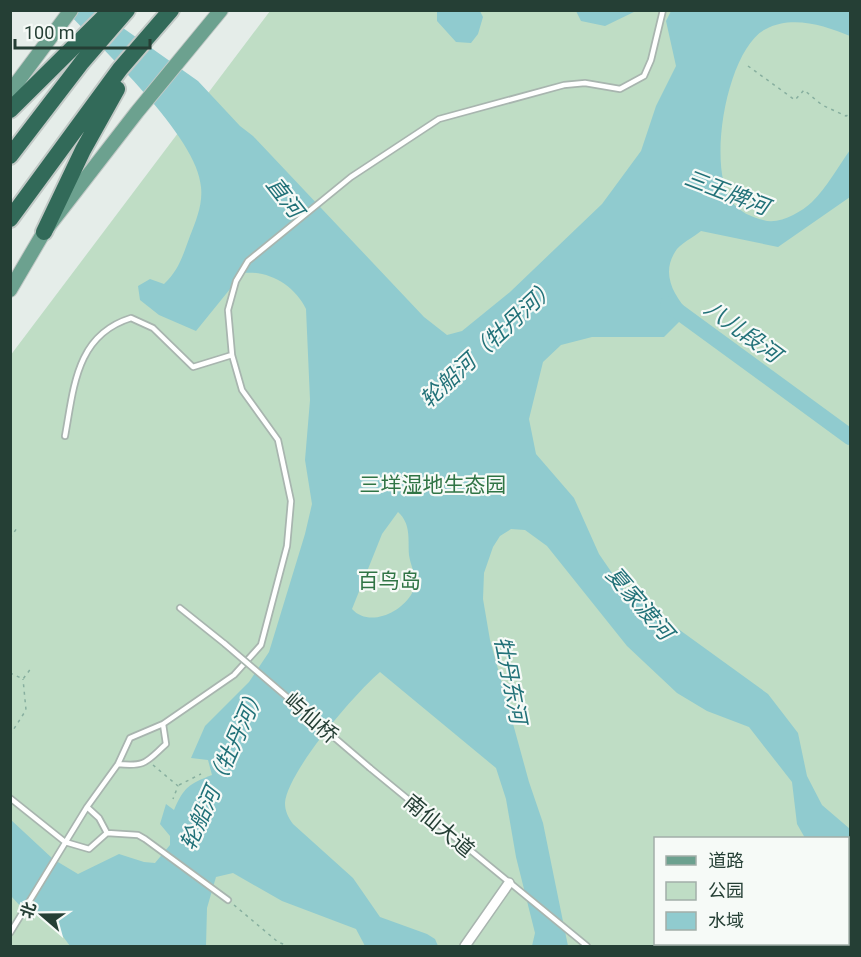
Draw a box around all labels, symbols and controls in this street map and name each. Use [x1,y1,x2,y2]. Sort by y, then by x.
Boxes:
scale bar [15,12,150,50]
text: 100 m [24,22,75,43]
water label: 三王牌河 [681,165,776,221]
water label: 直河 [261,172,310,225]
water label: 轮船河（牡丹河） [415,274,561,413]
water label: 八儿段河 [700,295,789,370]
park label: 三垟湿地生态园 [360,473,507,497]
water label: 夏家渡河 [601,562,681,648]
park label: 百鸟岛 [358,569,421,593]
water label: 牡丹东河 [490,635,532,730]
water label: 轮船河（牡丹河） [175,683,270,854]
street label: 屿仙桥 [279,688,343,748]
street label: 南仙大道 [399,790,479,862]
legend [654,837,849,945]
text: 道路 [708,850,744,871]
text: 公园 [708,880,744,901]
north arrow [12,885,72,945]
text: 北 [17,899,40,921]
text: 水域 [708,910,744,931]

